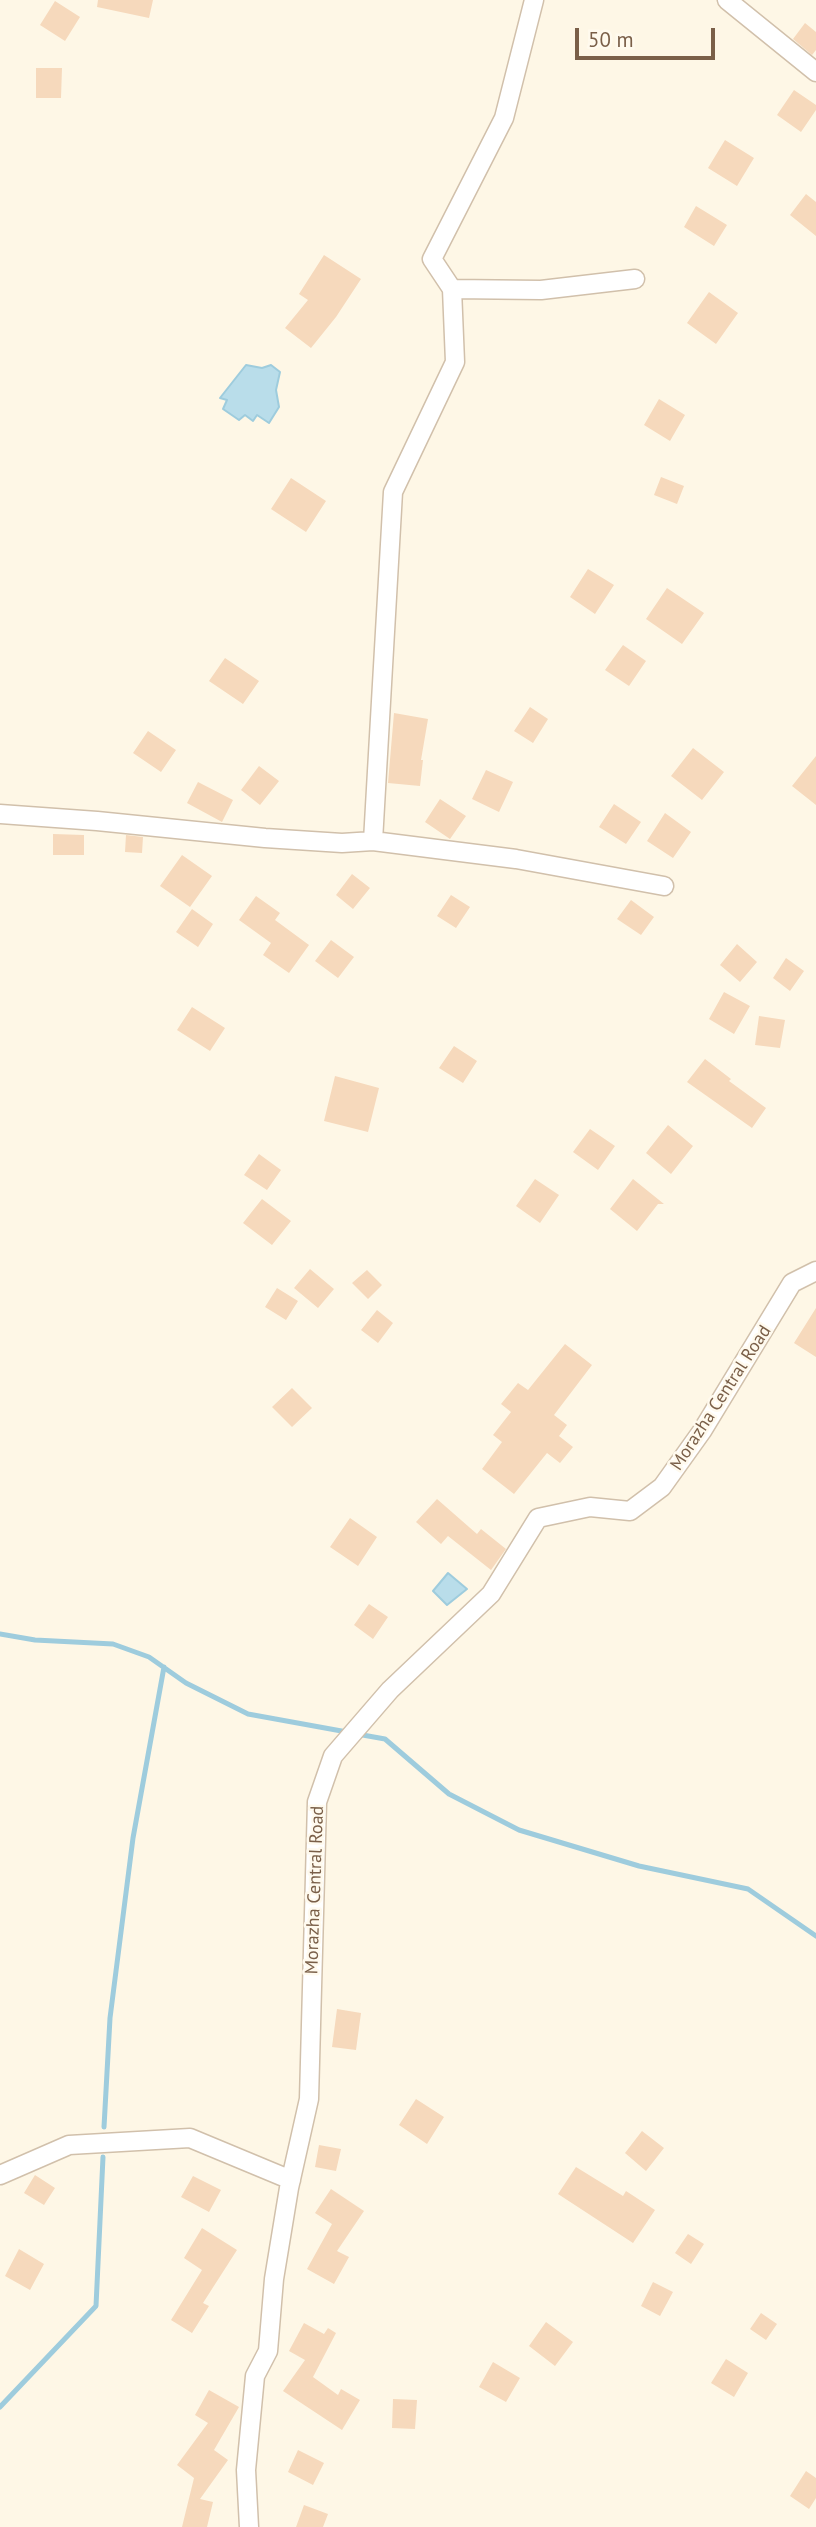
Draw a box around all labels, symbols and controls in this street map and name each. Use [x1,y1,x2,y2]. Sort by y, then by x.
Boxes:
scale bar [578,14,718,58]
text: 50 m [588,26,634,53]
street label: Morazha Central Road [666,1321,776,1475]
street label: Morazha Central Road [301,1805,329,1975]

